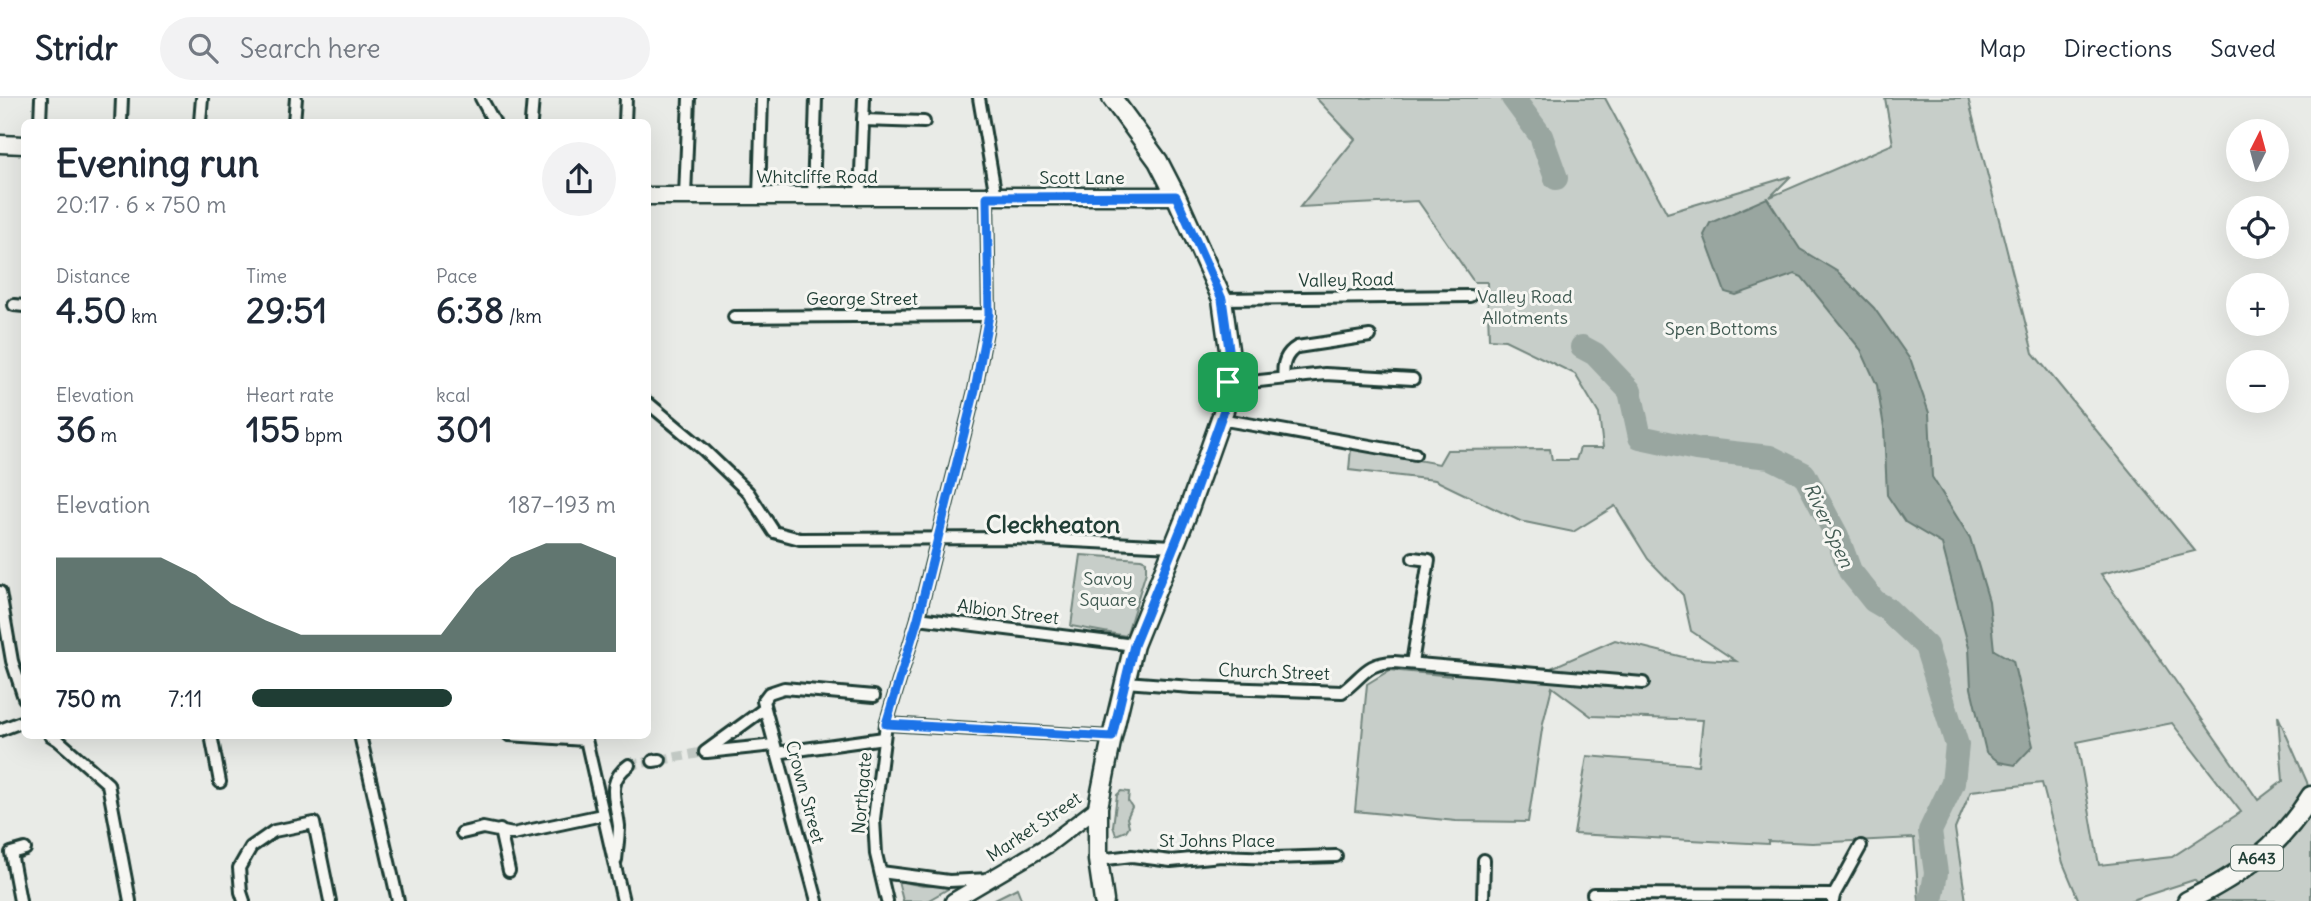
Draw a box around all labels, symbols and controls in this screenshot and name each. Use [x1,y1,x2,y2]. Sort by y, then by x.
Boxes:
search box [160,17,650,80]
text: Stridr [35,27,118,69]
icon: search [184,29,222,67]
text: Search here [240,32,381,65]
text: Map [1979,33,2026,63]
text: Directions [2064,33,2172,63]
text: Saved [2210,33,2276,63]
north arrow [2226,119,2289,182]
map controls [2226,119,2289,413]
text: Evening run [56,140,259,187]
button: share [542,142,616,216]
street label: Whitcliffe Road [756,165,878,188]
street label: Scott Lane [1039,166,1125,189]
text: 20:17 · 6 × 750 m [56,190,226,219]
button: locate [2226,196,2289,259]
text: Distance [56,264,130,288]
text: Time [246,264,287,288]
text: Pace [436,264,477,288]
street label: Valley Road [1298,267,1394,292]
button: + [2226,273,2289,336]
park label: Valley Road Allotments [1477,285,1573,329]
street label: George Street [806,287,918,310]
text: 4.50 [56,288,127,332]
text: 29:51 [246,288,327,332]
text: 6:38 [436,288,504,332]
text: km [127,304,158,328]
text: /km [504,304,542,328]
park label: Spen Bottoms [1665,317,1777,340]
button: − [2226,350,2289,413]
pin [1198,352,1258,412]
icon: arrive [1209,363,1247,401]
text: Elevation [56,383,134,407]
text: Heart rate [246,383,334,407]
text: kcal [436,383,470,407]
text: 36 [56,407,96,451]
text: 155 [246,407,300,451]
text: 301 [436,407,493,451]
text: m [96,423,117,447]
text: bpm [300,423,343,447]
water label: River Spen [1799,479,1859,572]
text: Elevation [56,490,150,519]
text: 187–193 m [508,490,616,519]
district label: Cleckheaton [986,509,1120,539]
park label: Savoy Square [1079,567,1137,611]
street label: Albion Street [956,594,1060,629]
street label: Church Street [1218,658,1330,685]
text: 750 m [56,684,121,713]
text: 7:11 [168,684,203,713]
street label: Crown Street [781,738,830,846]
street label: Northgate [846,751,877,835]
street label: Market Street [982,787,1085,867]
street label: St Johns Place [1159,829,1275,852]
road number: A643 [2231,846,2283,870]

